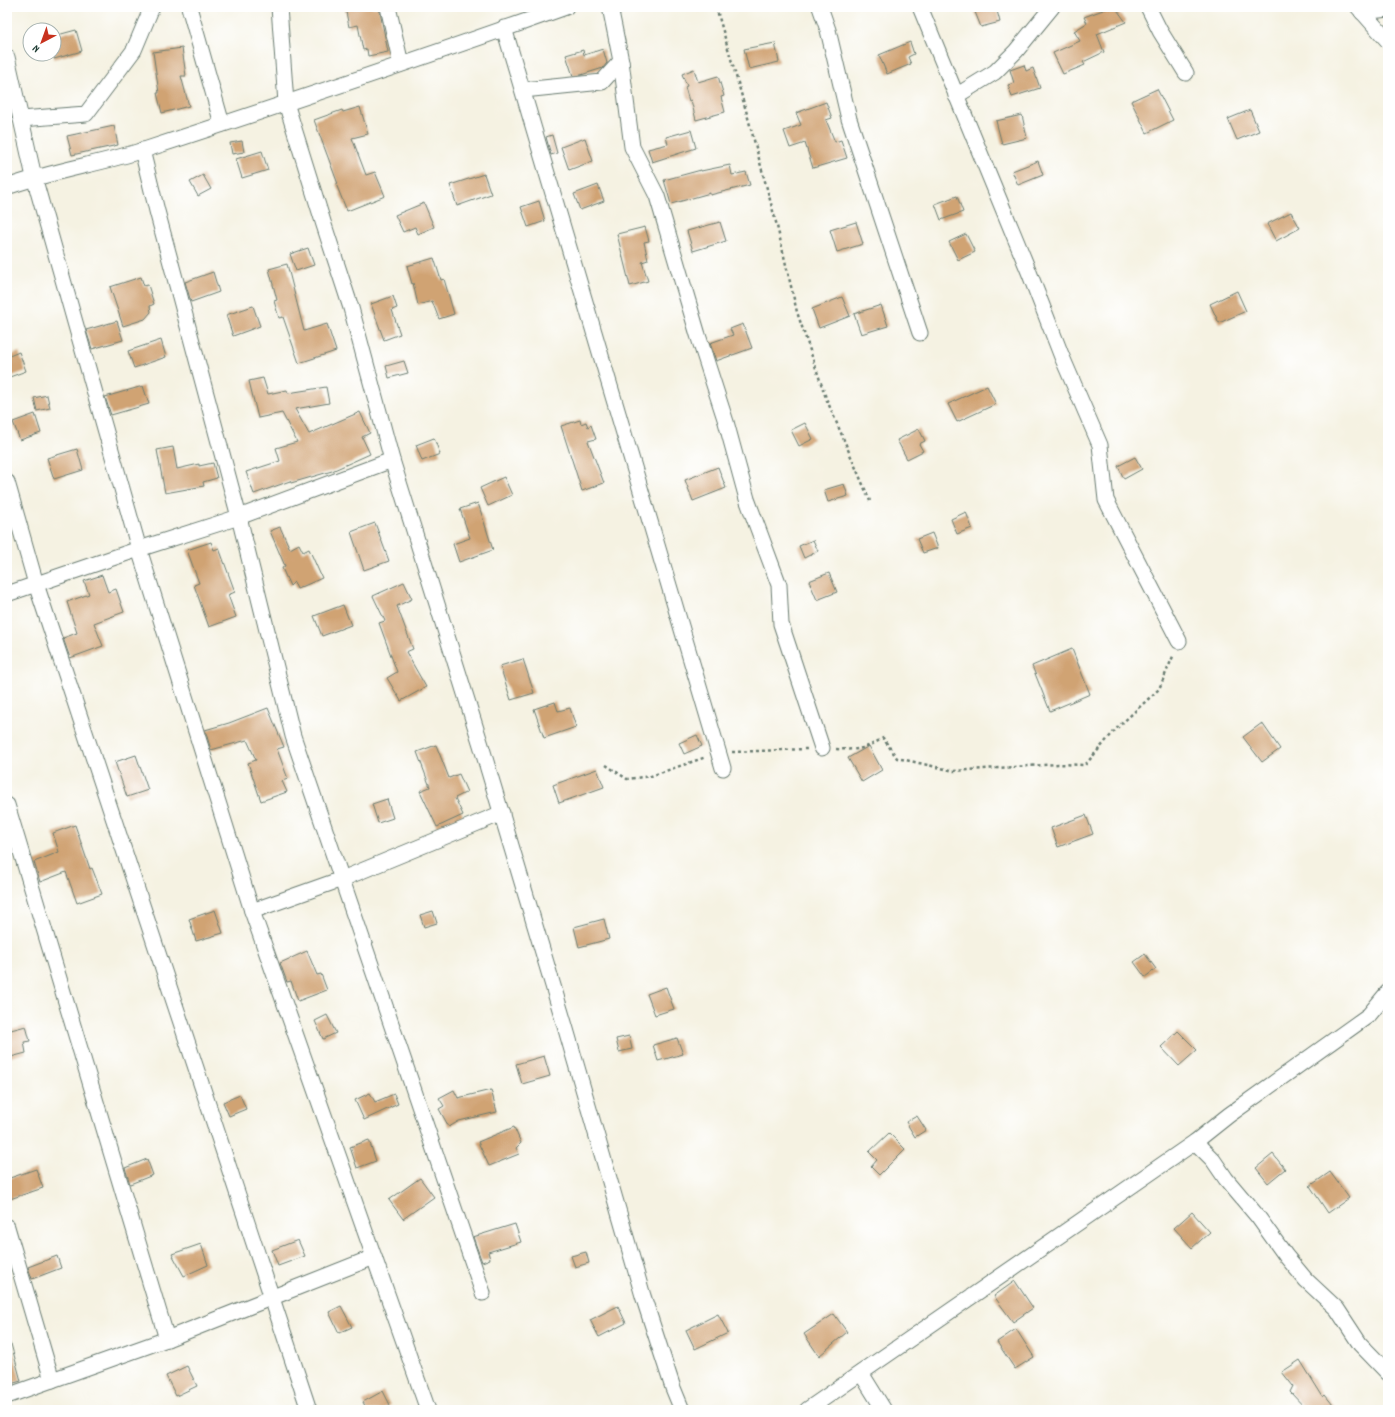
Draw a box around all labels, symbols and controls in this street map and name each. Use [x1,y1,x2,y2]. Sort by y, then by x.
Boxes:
north arrow [22,22,62,62]
text: N [29,40,44,56]

